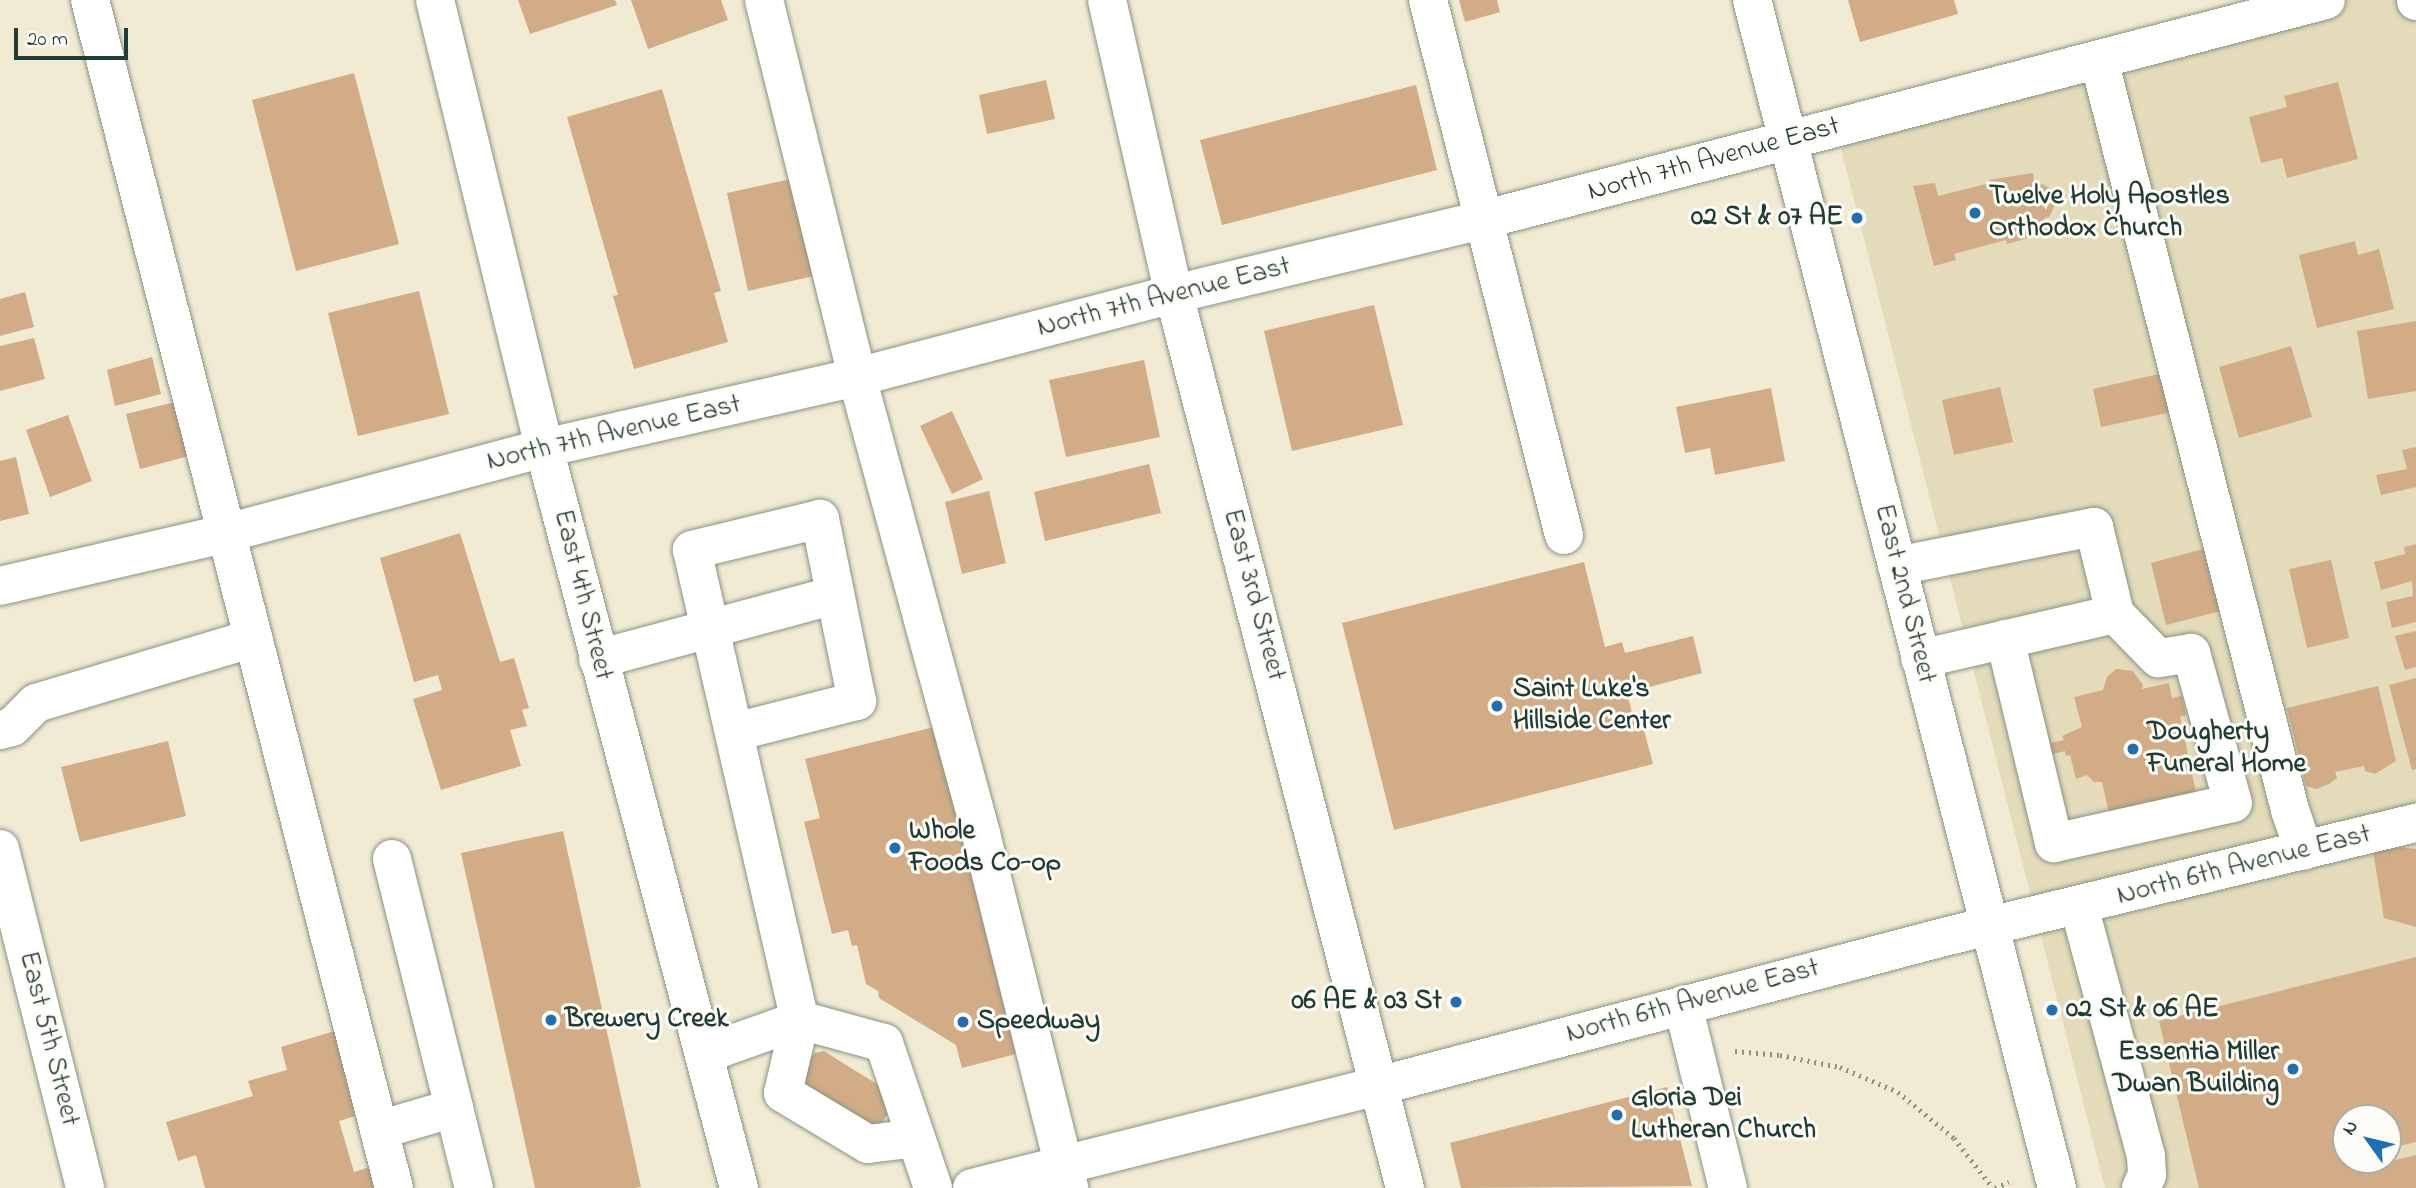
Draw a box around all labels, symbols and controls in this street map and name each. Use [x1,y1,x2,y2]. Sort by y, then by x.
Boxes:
scale bar [18,14,131,58]
text: 20 m [27,25,68,55]
street label: North 7th Avenue East [1584,110,1844,210]
place label: Twelve Holy Apostles Orthodox Church [1989,180,2230,246]
place label: 02 St & 07 AE [1691,201,1843,235]
marker: Twelve Holy Apostles Orthodox Church [1967,205,1983,221]
marker: 02 St & 07 AE [1849,210,1865,226]
street label: North 7th Avenue East [1034,250,1294,346]
street label: North 7th Avenue East [484,388,744,480]
street label: East 2nd Street [1865,501,1943,687]
street label: East 4th Street [545,506,619,684]
street label: East 3rd Street [1214,506,1292,684]
place label: Saint Luke's Hillside Center [1513,673,1671,739]
marker: Saint Luke's Hillside Center [1487,696,1507,716]
place label: Dougherty Funeral Home [2147,716,2306,782]
marker: Dougherty Funeral Home [2125,741,2141,757]
place label: Whole Foods Co-op [909,815,1061,881]
street label: North 6th Avenue East [2114,818,2374,914]
marker: Whole Foods Co-op [887,840,903,856]
street label: East 5th Street [10,948,86,1130]
street label: North 6th Avenue East [1563,952,1823,1052]
place label: 06 AE & 03 St [1292,985,1442,1019]
place label: 02 St & 06 AE [2066,993,2219,1027]
marker: 06 AE & 03 St [1448,994,1464,1010]
marker: 02 St & 06 AE [2044,1002,2060,1018]
place label: Brewery Creek [565,1003,729,1037]
place label: Speedway [977,1005,1100,1039]
marker: Brewery Creek [543,1012,559,1028]
marker: Speedway [955,1014,971,1030]
place label: Essentia Miller Dwan Building [2112,1036,2279,1102]
marker: Essentia Miller Dwan Building [2285,1061,2301,1077]
place label: Gloria Dei Lutheran Church [1631,1082,1816,1148]
north arrow [2332,1104,2402,1174]
marker: Gloria Dei Lutheran Church [1609,1107,1625,1123]
text: N [2336,1115,2366,1141]

